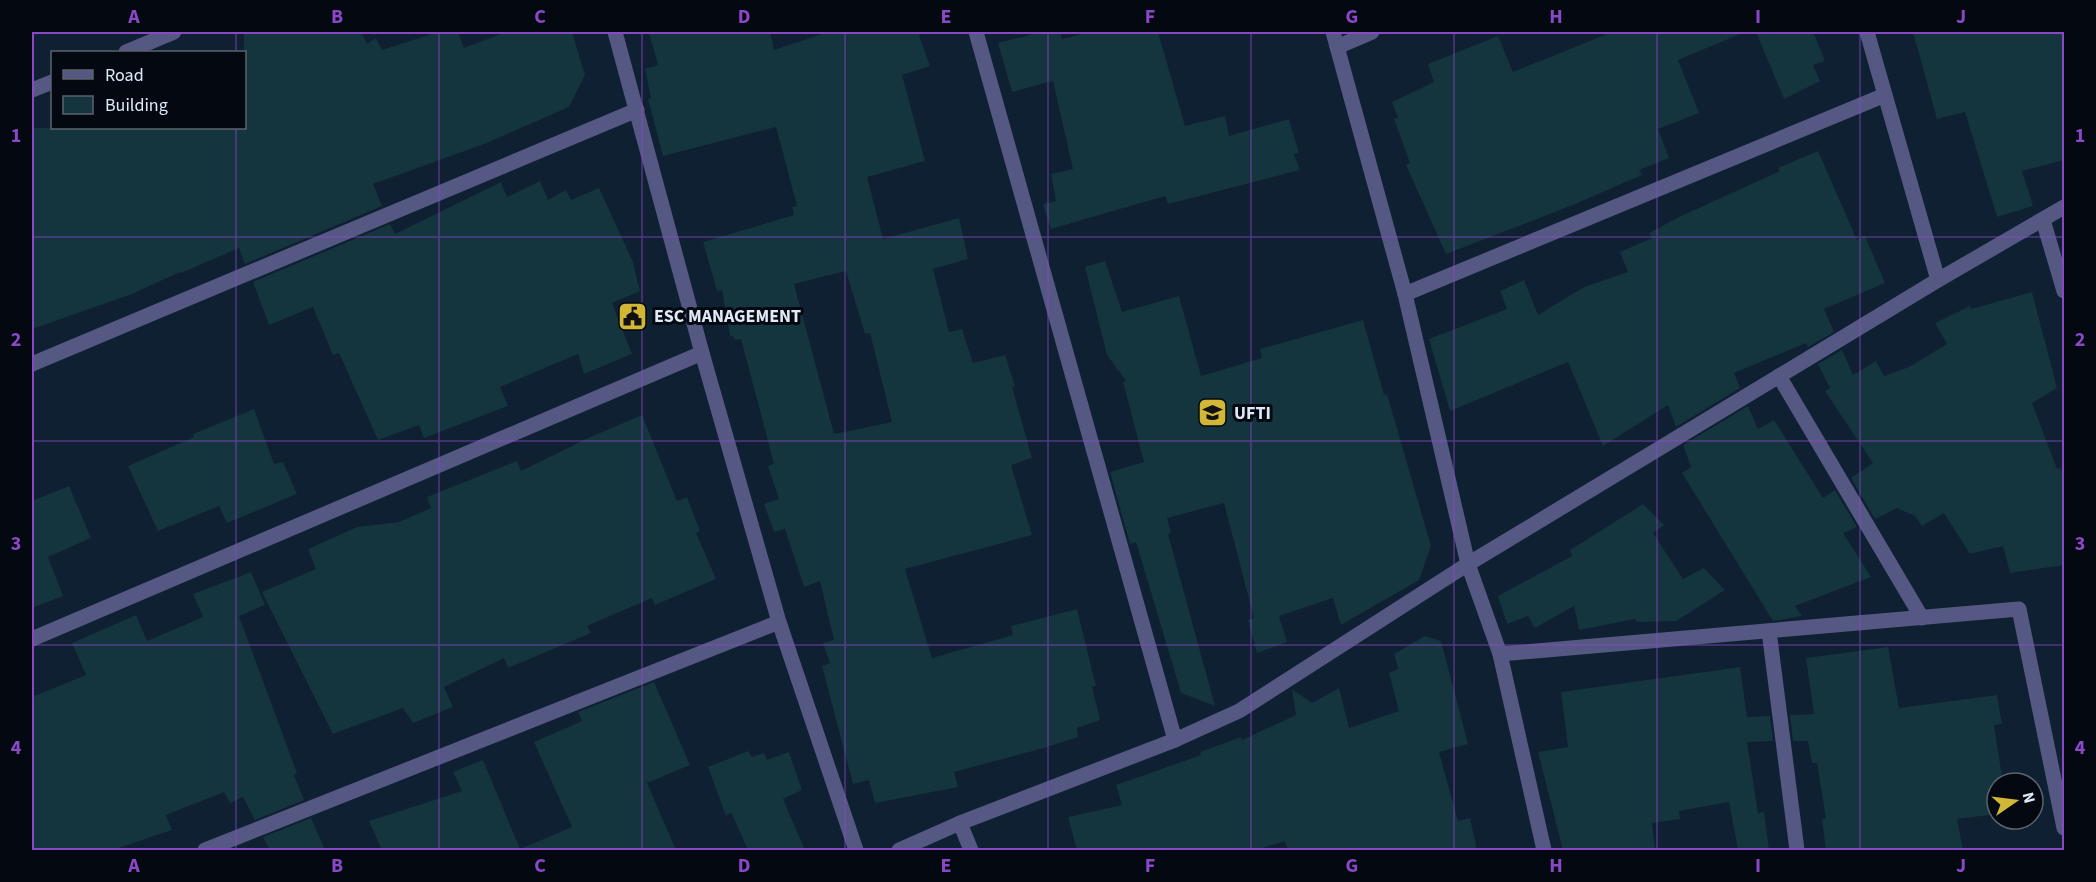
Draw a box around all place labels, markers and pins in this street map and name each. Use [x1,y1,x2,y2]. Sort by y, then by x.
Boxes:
public building icon: ESC MANAGEMENT [617,300,649,332]
place label: ESC MANAGEMENT [654,304,801,329]
school or university icon: UFTI [1197,397,1229,429]
place label: UFTI [1234,401,1271,426]

